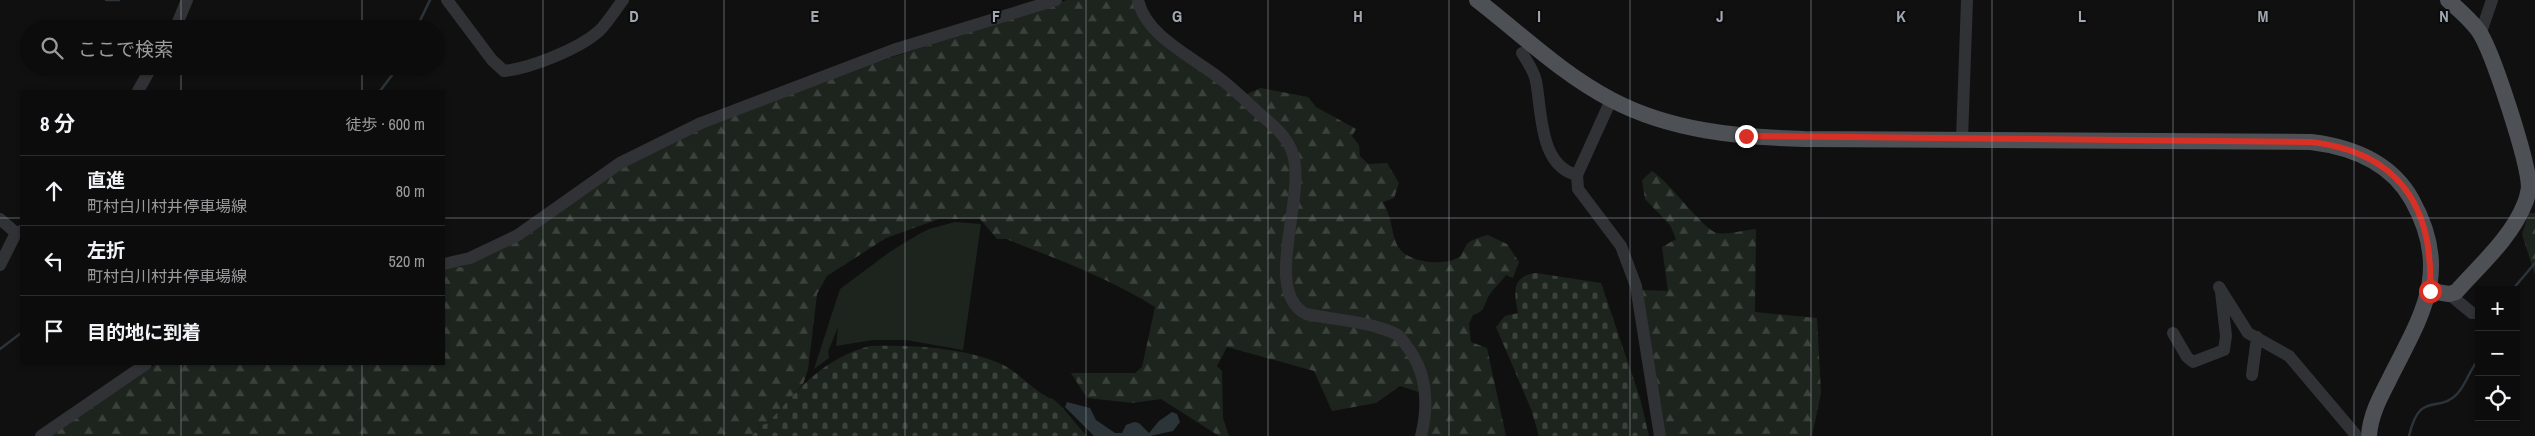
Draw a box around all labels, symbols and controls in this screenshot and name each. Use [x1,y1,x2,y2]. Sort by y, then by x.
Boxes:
text: D [629,5,639,27]
text: E [811,5,820,27]
text: F [992,5,1000,27]
text: G [1172,5,1182,27]
text: H [1353,5,1363,27]
text: I [1537,5,1541,27]
text: J [1716,5,1724,27]
text: K [1896,5,1906,27]
text: L [2078,5,2086,27]
text: M [2258,5,2269,27]
text: N [2439,5,2449,27]
search box [20,20,445,75]
icon: search [38,34,66,62]
text: ここで検索 [78,36,173,62]
text: 8 分 [40,109,75,138]
text: 徒歩 · 600 m [346,113,425,135]
route end [1735,125,1758,148]
text: 直進 [87,167,125,193]
icon: ahead [40,177,68,205]
text: 80 m [396,180,425,202]
text: 町村白川村井停車場線 [87,195,247,217]
text: 左折 [87,237,125,263]
icon: left [40,247,68,275]
text: 520 m [389,250,425,272]
text: 町村白川村井停車場線 [87,265,247,287]
route start [2419,280,2442,303]
map controls [2475,286,2520,421]
button: + [2475,286,2520,331]
icon: arrive [40,317,68,345]
text: 目的地に到着 [87,319,201,345]
button: − [2475,331,2520,376]
button: locate [2475,376,2520,421]

